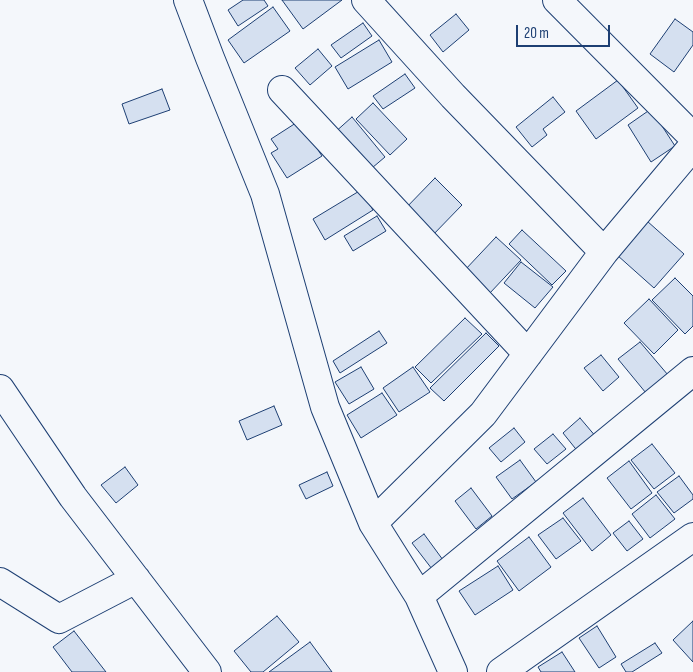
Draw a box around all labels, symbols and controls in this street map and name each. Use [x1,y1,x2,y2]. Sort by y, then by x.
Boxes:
scale bar [518,15,612,47]
text: 20 m [524,24,549,43]

